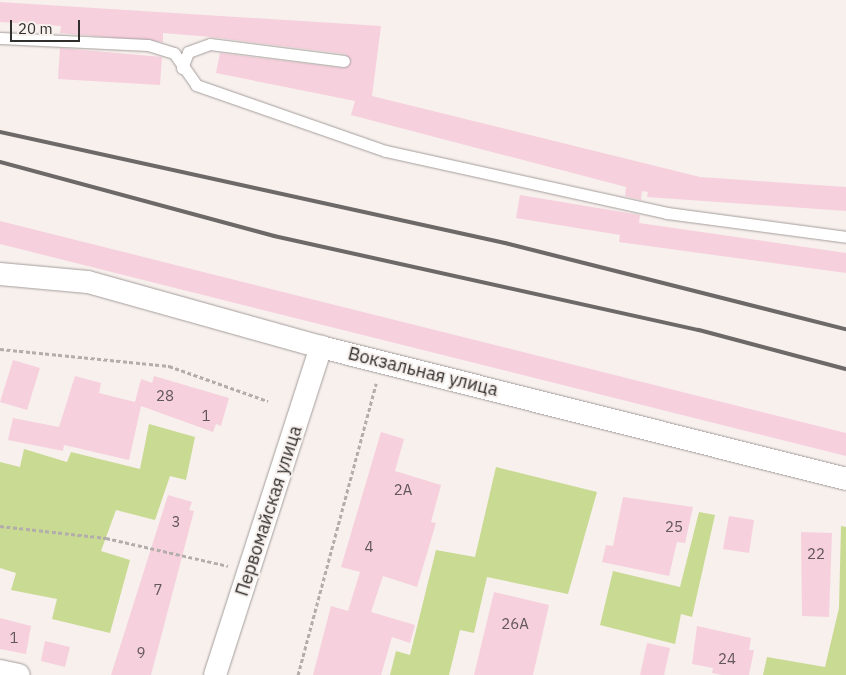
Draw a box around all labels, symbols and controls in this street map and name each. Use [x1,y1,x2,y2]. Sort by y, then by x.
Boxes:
scale bar [12,10,82,42]
text: 20 m [18,19,53,38]
street label: Вокзальная улица [346,343,500,401]
house number: 28 [156,387,174,405]
house number: 1 [202,407,210,425]
street label: Первомайская улица [231,423,307,599]
house number: 2А [394,481,412,499]
house number: 3 [172,513,180,531]
house number: 25 [665,518,683,536]
house number: 4 [365,538,373,556]
house number: 22 [807,545,825,563]
house number: 7 [154,581,162,599]
house number: 26А [501,615,529,633]
house number: 1 [10,629,18,647]
house number: 9 [137,644,145,662]
house number: 24 [718,650,736,668]

